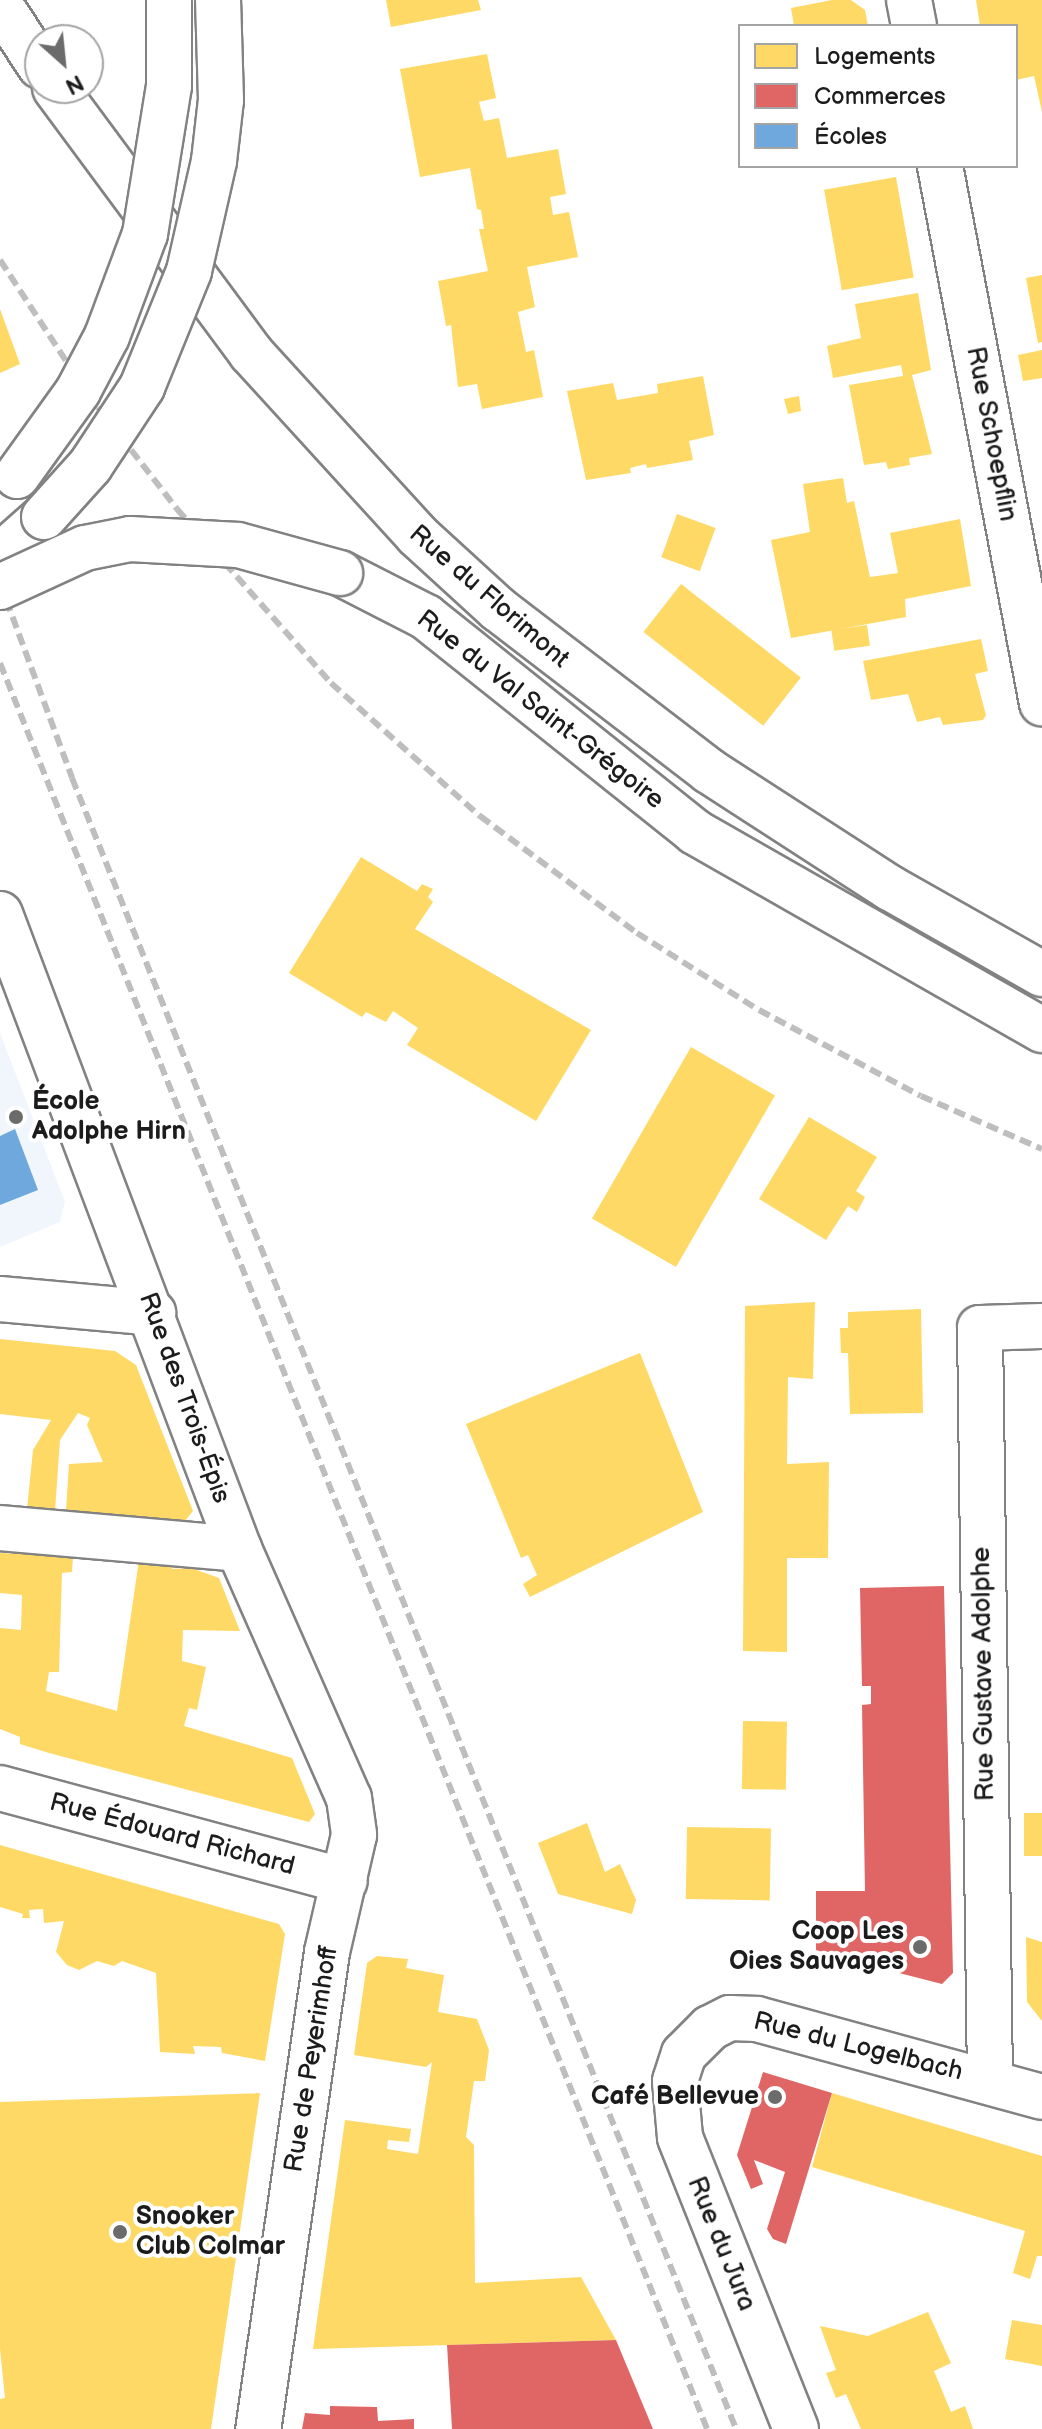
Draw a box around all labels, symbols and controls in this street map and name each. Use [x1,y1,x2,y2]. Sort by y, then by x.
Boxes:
north arrow [24,24,104,104]
legend [738,24,1018,168]
text: Logements [814,42,935,71]
text: N [61,68,88,100]
text: Commerces [814,82,946,111]
text: Écoles [814,122,887,151]
street label: Rue Schoepflin [959,344,1023,524]
street label: Rue du Florimont [403,519,575,675]
street label: Rue du Val Saint-Grégoire [410,603,670,817]
place label: École Adolphe Hirn [32,1086,186,1148]
marker: École Adolphe Hirn [7,1108,25,1126]
street label: Rue des Trois-Épis [131,1288,237,1508]
street label: Rue Gustave Adolphe [966,1546,1002,1802]
street label: Rue Édouard Richard [46,1787,298,1883]
place label: Coop Les Oies Sauvages [729,1916,904,1978]
marker: Coop Les Oies Sauvages [911,1938,929,1956]
street label: Rue de Peyerimhoff [279,1944,345,2174]
street label: Rue du Logelbach [750,2006,966,2088]
place label: Café Bellevue [591,2081,759,2113]
marker: Café Bellevue [766,2088,784,2106]
street label: Rue du Jura [680,2172,762,2316]
place label: Snooker Club Colmar [136,2201,285,2262]
marker: Snooker Club Colmar [111,2223,129,2241]

